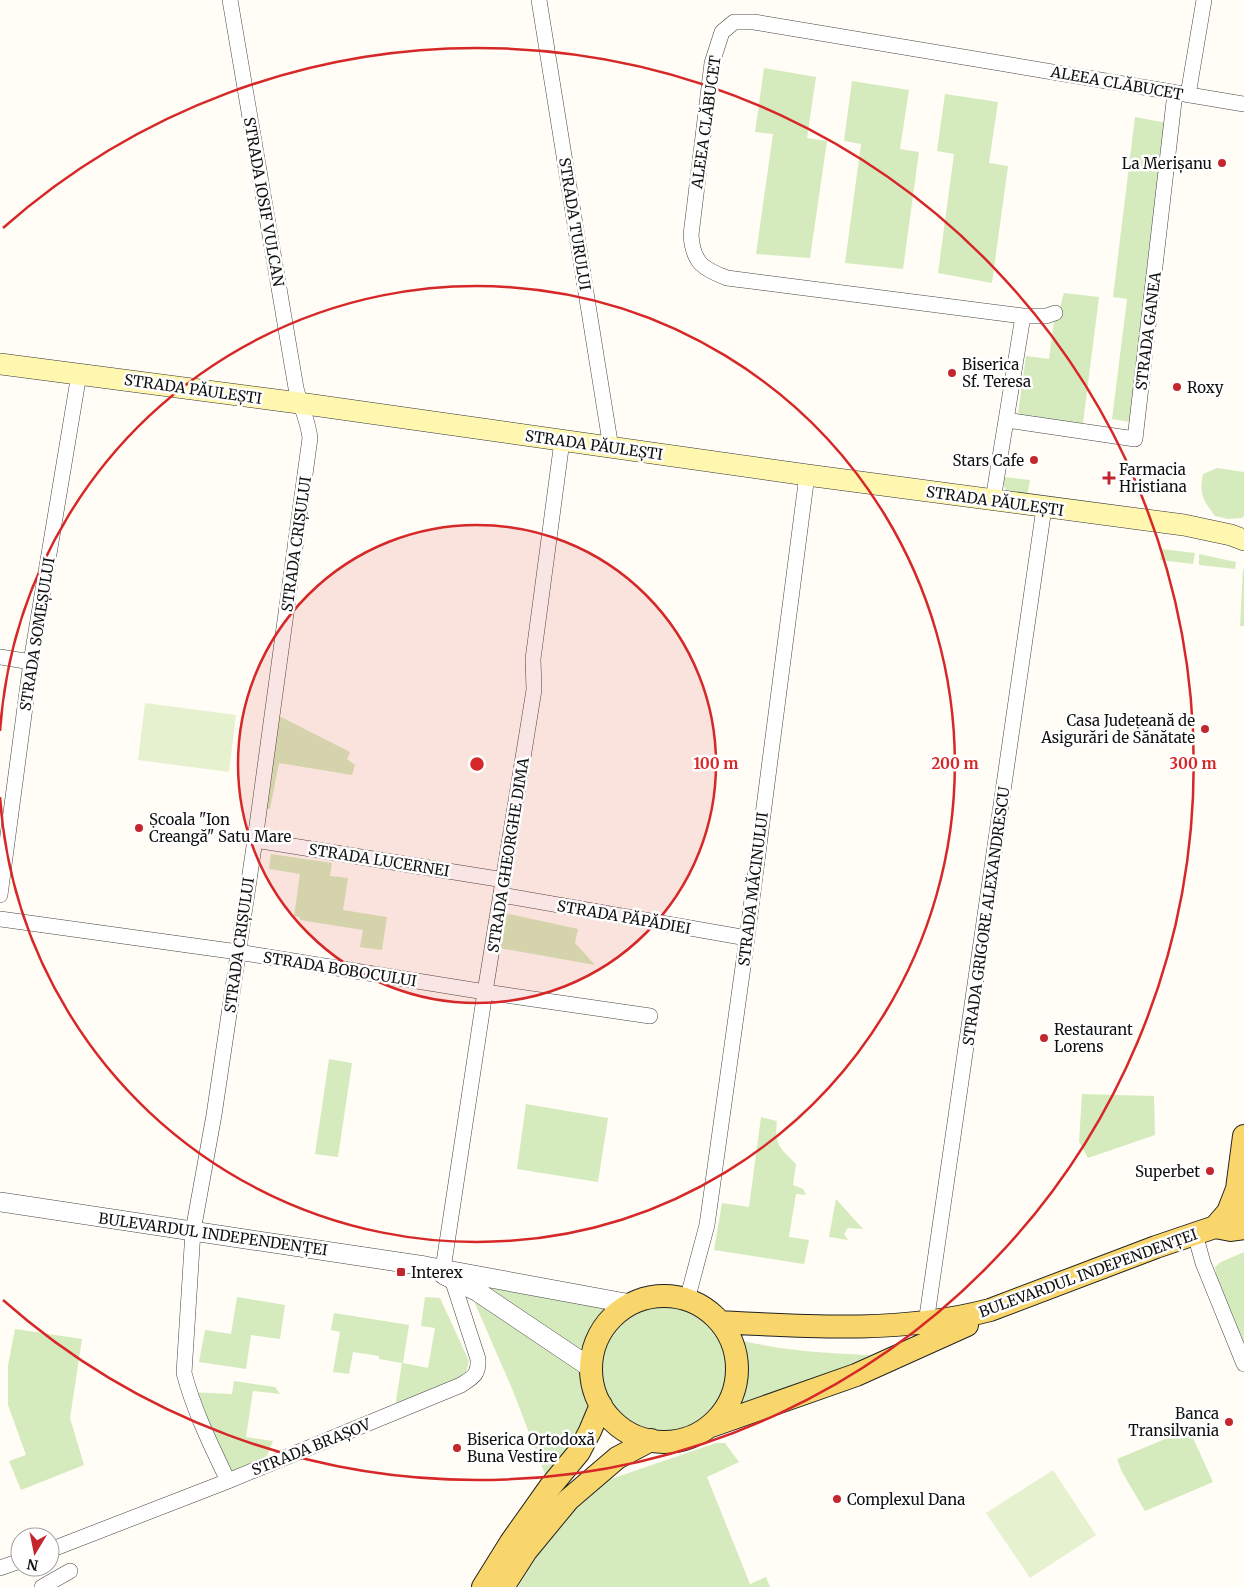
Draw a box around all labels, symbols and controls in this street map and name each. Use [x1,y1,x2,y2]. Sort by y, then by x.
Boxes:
street label: ALEEA CLĂBUCET [686,54,725,191]
street label: ALEEA CLĂBUCET [1048,61,1185,104]
street label: STRADA IOSIF VULCAN [240,116,288,289]
place label: La Merișanu [1122,154,1212,174]
street label: STRADA TURULUI [555,156,595,292]
marker: La Merișanu [1216,157,1228,169]
street label: STRADA GANEA [1131,270,1165,391]
place label: Biserica Sf. Teresa [962,355,1031,391]
marker: Biserica Sf. Teresa [946,367,958,379]
street label: STRADA PĂULEȘTI [123,369,263,409]
place label: Roxy [1187,378,1224,397]
marker: Roxy [1171,381,1183,393]
street label: STRADA PĂULEȘTI [524,425,664,465]
place label: Stars Cafe [952,451,1024,470]
marker: Stars Cafe [1028,454,1040,466]
place label: Farmacia Hristiana [1119,460,1187,496]
marker: Farmacia Hristiana [1103,472,1115,484]
street label: STRADA CRIȘULUI [277,475,316,613]
street label: STRADA PĂULEȘTI [925,481,1065,521]
street label: STRADA SOMEȘULUI [15,556,60,712]
place label: Casa Județeană de Asigurări de Sănătate [1040,711,1195,747]
marker: Casa Județeană de Asigurări de Sănătate [1199,723,1211,735]
text: 100 m [694,754,738,773]
text: 200 m [931,754,979,773]
text: 300 m [1169,754,1217,773]
centre of rings [468,755,486,773]
street label: STRADA GHEORGHE DIMA [483,756,533,954]
street label: STRADA GRIGORE ALEXANDRESCU [958,785,1014,1047]
place label: Școala "Ion Creangă" Satu Mare [149,810,291,846]
street label: STRADA MĂCINULUI [733,811,772,967]
marker: Școala "Ion Creangă" Satu Mare [133,822,145,834]
street label: STRADA LUCERNEI [307,839,451,881]
street label: STRADA CRIȘULUI [220,876,259,1014]
street label: STRADA PĂPĂDIEI [556,895,693,938]
street label: STRADA BOBOCULUI [262,947,418,991]
place label: Restaurant Lorens [1054,1020,1133,1056]
marker: Restaurant Lorens [1038,1032,1050,1044]
place label: Superbet [1135,1162,1200,1181]
marker: Superbet [1204,1165,1216,1177]
street label: BULEVARDUL INDEPENDENȚEI [97,1209,329,1260]
street label: BULEVARDUL INDEPENDENȚEI [976,1225,1200,1322]
place label: Interex [411,1263,463,1282]
marker: Interex [395,1266,407,1278]
place label: Banca Transilvania [1128,1404,1219,1440]
street label: STRADA BRAȘOV [249,1414,375,1480]
marker: Banca Transilvania [1223,1416,1235,1428]
place label: Biserica Ortodoxă Buna Vestire [467,1430,595,1466]
marker: Biserica Ortodoxă Buna Vestire [451,1442,463,1454]
place label: Complexul Dana [847,1490,965,1509]
marker: Complexul Dana [831,1493,843,1505]
north arrow [10,1527,60,1577]
text: N [26,1555,40,1575]

